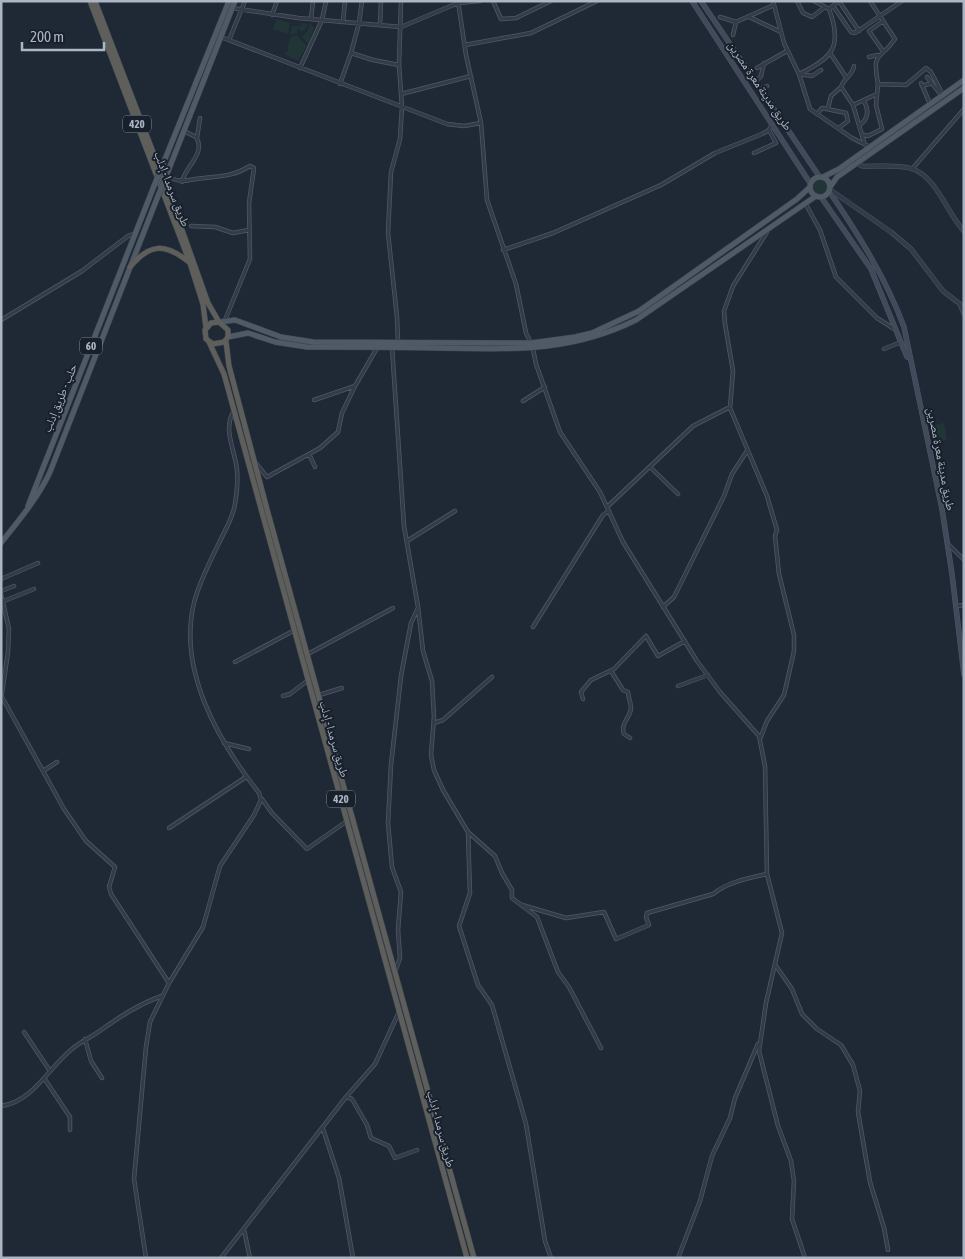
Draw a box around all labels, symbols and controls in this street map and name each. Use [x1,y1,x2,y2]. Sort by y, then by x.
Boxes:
scale bar [22,20,105,52]
text: 200 m [30,28,64,45]
street label: طريق مدينة معرة مصرين [725,39,795,133]
road number: 420 [123,116,151,132]
street label: طريق سرمدا - إدلب [151,149,193,229]
road number: 60 [80,338,102,354]
street label: حلب - طريق إدلب [40,361,81,435]
street label: طريق مدينة معرة مصرين [924,406,958,512]
street label: طريق سرمدا - إدلب [316,699,352,779]
road number: 420 [327,791,355,808]
street label: طريق سرمدا - إدلب [423,1089,458,1169]

